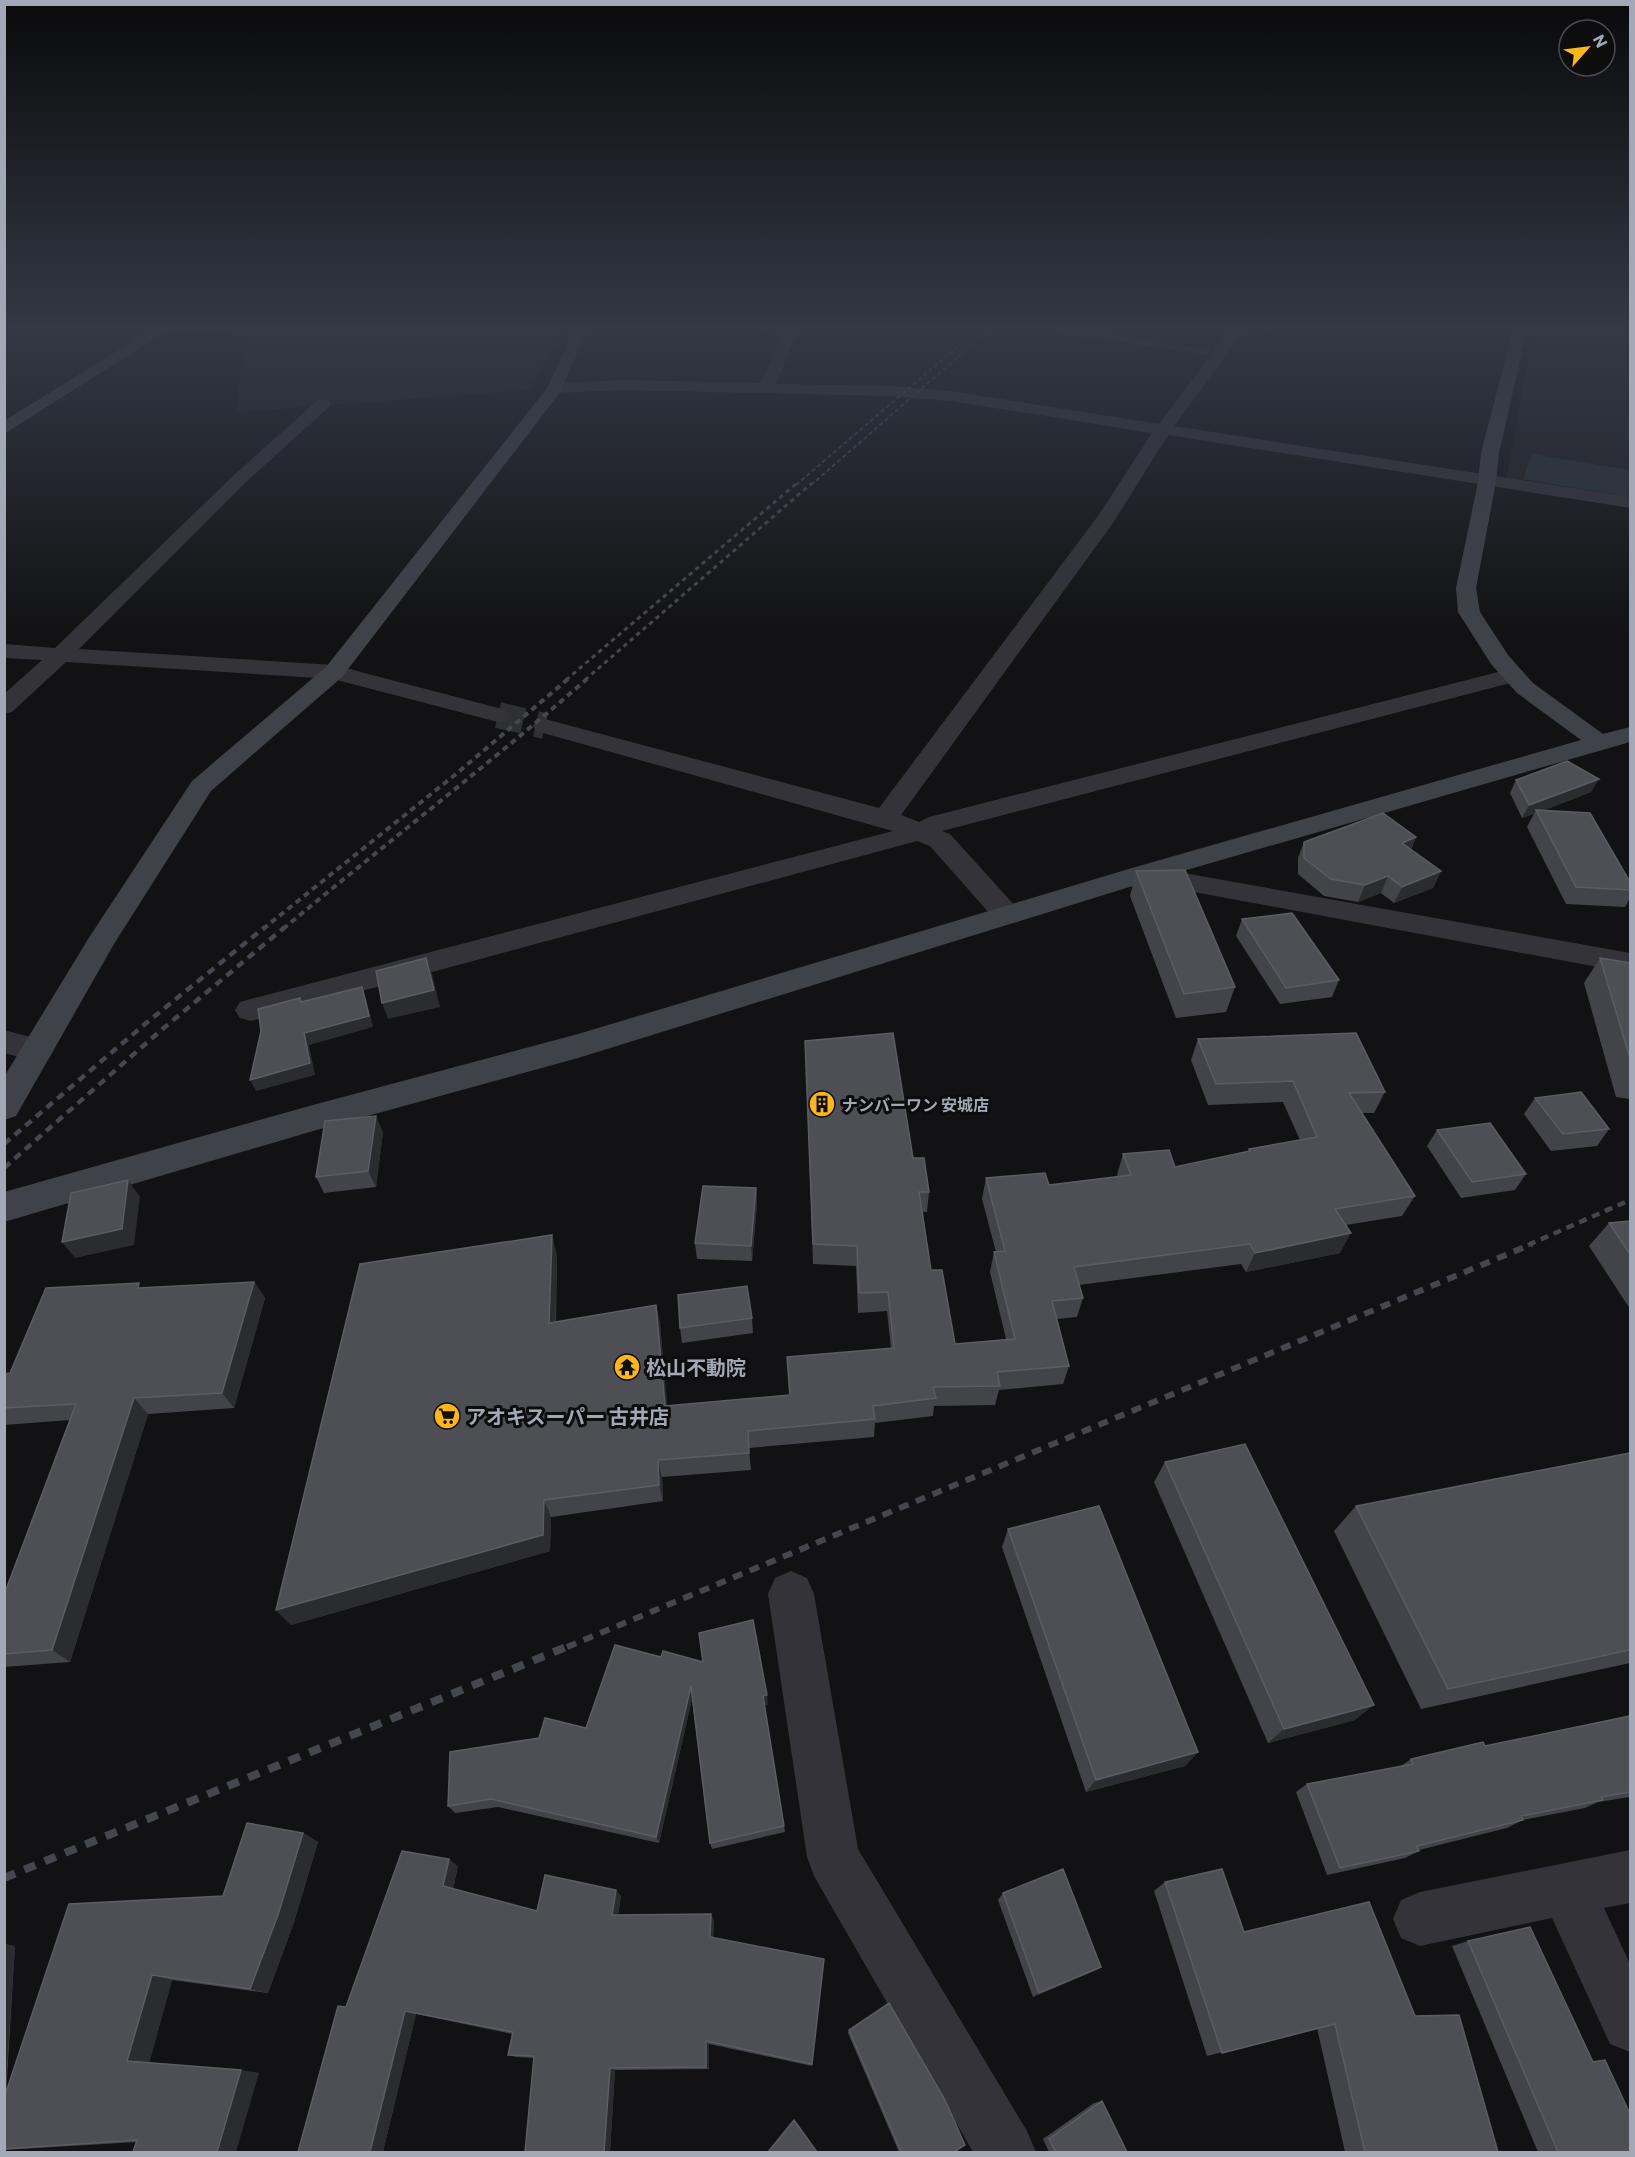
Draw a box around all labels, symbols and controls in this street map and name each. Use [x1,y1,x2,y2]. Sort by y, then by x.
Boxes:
north arrow [1557,18,1617,78]
text: N [1589,31,1612,50]
building icon: ナンバーワン 安城店 [807,1089,837,1119]
place label: ナンバーワン 安城店 [842,1095,989,1114]
temple icon: 松山不動院 [612,1352,642,1382]
place label: 松山不動院 [646,1355,746,1379]
supermarket icon: アオキスーパー 古井店 [432,1401,462,1431]
place label: アオキスーパー 古井店 [466,1404,669,1428]

